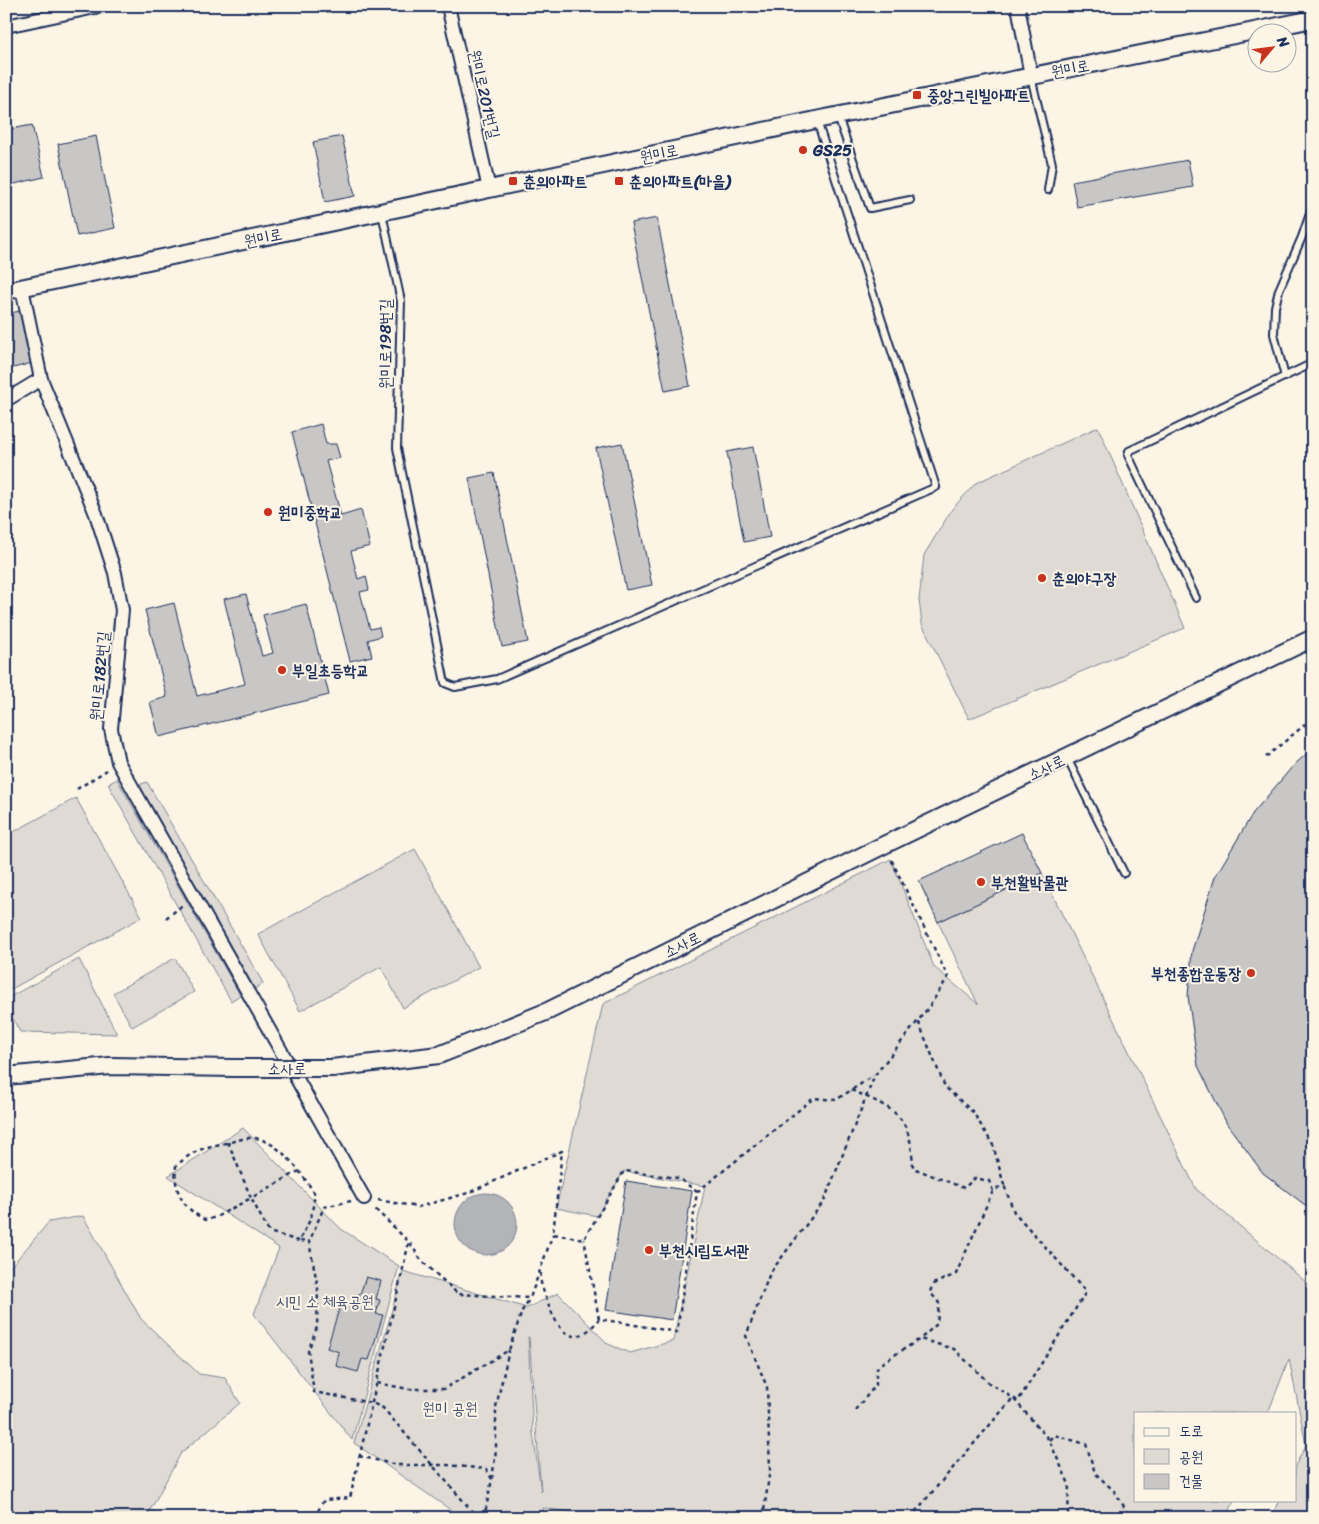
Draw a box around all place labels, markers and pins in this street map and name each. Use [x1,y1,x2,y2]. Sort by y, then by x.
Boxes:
place label: 중앙그린빌아파트 [927,81,1030,110]
marker: 중앙그린빌아파트 [911,89,923,101]
place label: GS25 [812,136,852,165]
marker: GS25 [797,144,809,156]
place label: 춘의아파트 [523,167,588,196]
place label: 춘의아파트(마을) [629,167,732,196]
marker: 춘의아파트 [507,175,519,187]
marker: 춘의아파트(마을) [613,175,625,187]
place label: 원미중학교 [278,498,342,527]
marker: 원미중학교 [262,506,274,518]
place label: 춘의야구장 [1052,564,1117,593]
marker: 춘의야구장 [1036,572,1048,584]
place label: 부일초등학교 [292,656,369,685]
marker: 부일초등학교 [276,664,288,676]
place label: 부천활박물관 [991,868,1068,897]
marker: 부천활박물관 [975,876,987,888]
place label: 부천종합운동장 [1151,959,1241,988]
marker: 부천종합운동장 [1245,967,1257,979]
place label: 부천시립도서관 [659,1236,749,1265]
marker: 부천시립도서관 [643,1244,655,1256]

